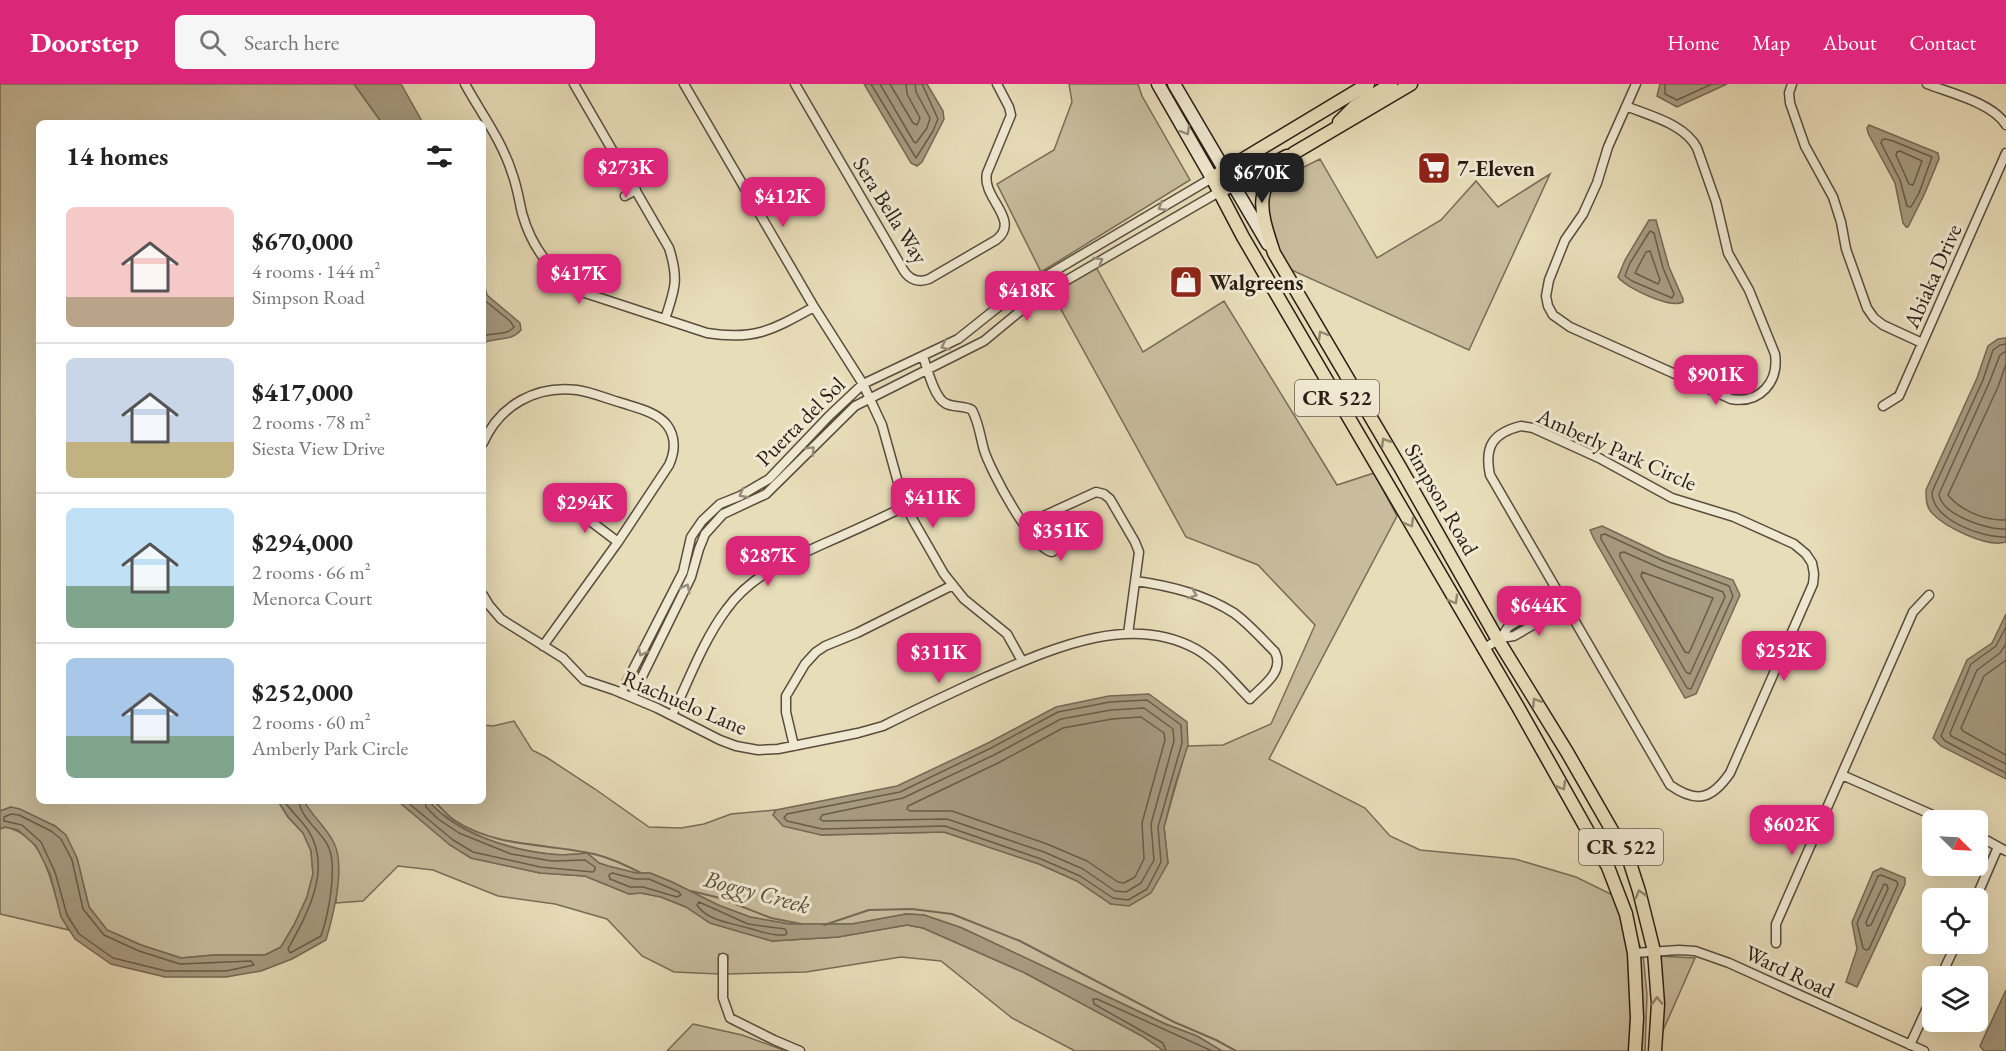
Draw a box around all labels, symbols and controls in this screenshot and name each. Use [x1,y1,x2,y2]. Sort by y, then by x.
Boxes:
search box [175,15,595,69]
text: Doorstep [30,24,139,60]
icon: search [196,26,229,59]
text: Search here [244,28,339,57]
text: Home [1667,29,1719,56]
text: Map [1752,29,1790,56]
text: About [1823,29,1876,56]
text: Contact [1909,29,1976,56]
one-way arrow [1178,125,1190,135]
text: 14 homes [66,139,168,173]
icon: filters [423,140,456,173]
pin: $273K [584,148,668,199]
supermarket icon: 7-Eleven [1416,150,1452,186]
street label: Sera Bella Way [846,151,935,269]
pin: $670K [1220,153,1304,204]
text: $273K [598,154,654,180]
place label: 7-Eleven [1457,154,1535,183]
text: $670K [1234,159,1290,185]
pin: $412K [741,177,825,228]
text: $412K [755,183,811,209]
one-way arrow [1157,200,1168,212]
street label: Abiaka Drive [1896,219,1968,334]
text: $670,000 [252,224,353,258]
icon: home [114,231,186,303]
pin: $417K [537,254,621,305]
one-way arrow [1093,256,1103,268]
text: 4 rooms · 144 m² [252,258,380,284]
text: $417K [551,260,607,286]
shop icon: Walgreens [1168,264,1204,300]
place label: Walgreens [1209,268,1304,297]
pin: $418K [985,271,1069,322]
text: $418K [999,277,1055,303]
text: Simpson Road [252,284,365,310]
one-way arrow [1318,331,1329,341]
one-way arrow [940,338,951,350]
pin: $901K [1674,355,1758,406]
text: $901K [1688,361,1744,387]
street label: Puerta del Sol [749,370,851,472]
text: $417,000 [252,375,353,409]
road number: CR 522 [1295,380,1379,416]
icon: home [114,382,186,454]
street label: Amberly Park Circle [1531,401,1702,498]
text: 2 rooms · 78 m² [252,409,371,435]
text: Siesta View Drive [252,435,385,461]
one-way arrow [1381,438,1392,448]
street label: Simpson Road [1398,438,1486,561]
one-way arrow [803,447,814,458]
pin: $411K [891,478,975,529]
pin: $294K [543,483,627,534]
text: $411K [905,484,961,510]
one-way arrow [739,487,749,498]
text: $294K [557,489,613,515]
pin: $351K [1019,511,1103,562]
text: $351K [1033,517,1089,543]
one-way arrow [1403,517,1414,527]
text: $294,000 [252,525,353,559]
icon: home [114,532,186,604]
pin: $287K [726,536,810,587]
text: $287K [740,542,796,568]
text: 2 rooms · 66 m² [252,559,371,585]
one-way arrow [679,584,690,595]
text: Menorca Court [252,585,372,611]
one-way arrow [1187,586,1198,599]
pin: $644K [1497,586,1581,637]
text: $644K [1511,592,1567,618]
one-way arrow [1447,594,1459,604]
pin: $252K [1742,631,1826,682]
pin: $311K [897,633,981,684]
text: $252K [1756,637,1812,663]
text: $311K [911,639,967,665]
one-way arrow [638,646,649,656]
street label: Riachuelo Lane [618,663,752,742]
text: $252,000 [252,675,353,709]
icon: home [114,682,186,754]
one-way arrow [1532,698,1544,708]
text: 2 rooms · 60 m² [252,709,371,735]
text: Amberly Park Circle [252,735,408,761]
one-way arrow [1555,780,1567,790]
pin: $602K [1750,805,1834,856]
north arrow [1922,810,1988,876]
map controls [1922,810,1988,1032]
text: $602K [1764,811,1820,837]
road number: CR 522 [1579,829,1663,865]
water label: Boggy Creek [700,862,813,921]
button: locate [1922,888,1988,954]
one-way arrow [1635,889,1647,900]
street label: Ward Road [1740,938,1840,1005]
button: layers [1922,966,1988,1032]
one-way arrow [1651,996,1664,1005]

